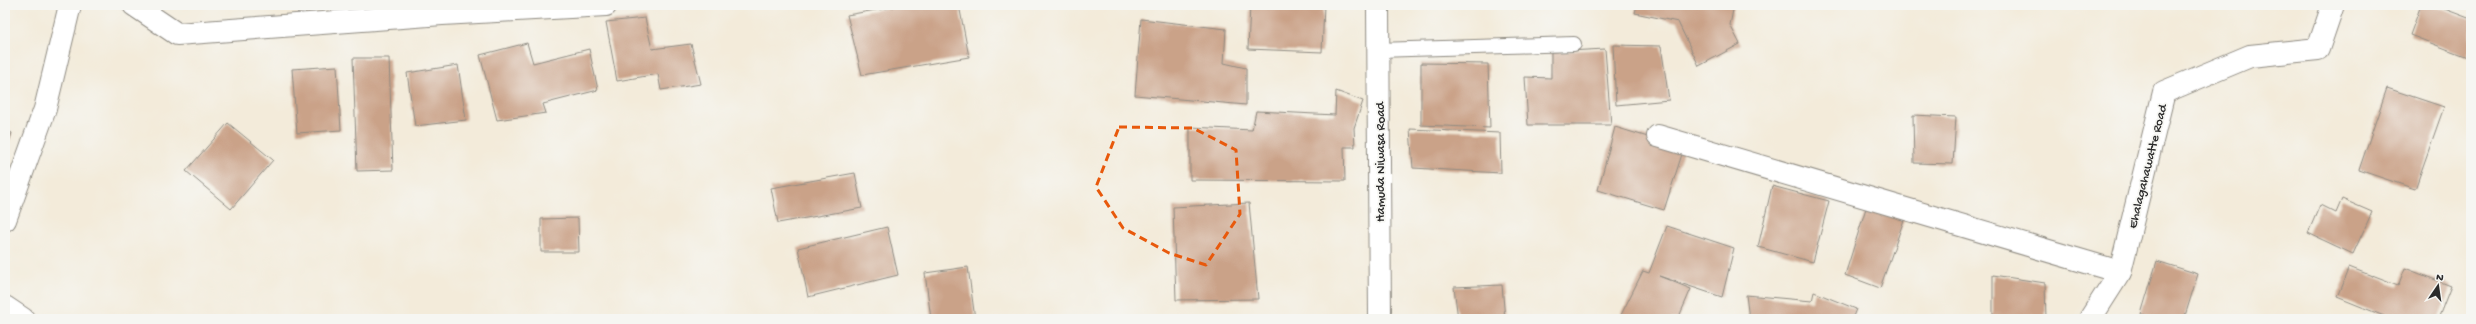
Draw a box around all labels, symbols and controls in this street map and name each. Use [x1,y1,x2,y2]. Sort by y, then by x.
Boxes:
street label: Hamuda Niwasa Road [1374,101,1389,222]
street label: Ehalagahawatte Road [2126,102,2171,230]
north arrow [2418,266,2458,306]
text: N [2435,272,2445,285]

